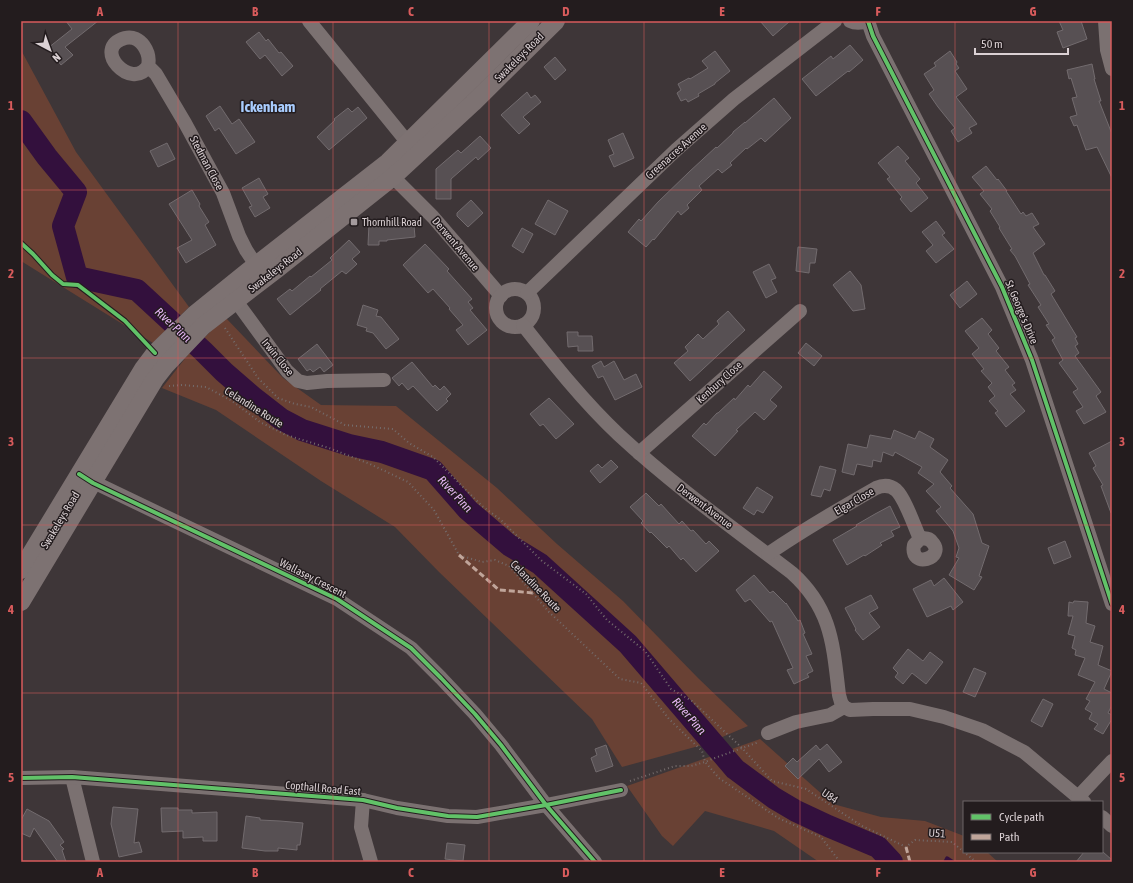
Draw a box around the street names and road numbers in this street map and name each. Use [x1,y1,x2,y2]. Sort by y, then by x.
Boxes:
street label: Swakeleys Road [492,30,546,84]
street label: Greenacres Avenue [643,121,709,181]
street label: Stedman Close [188,134,226,192]
street label: Derwent Avenue [430,215,482,273]
street label: Swakeleys Road [246,245,304,295]
street label: St. George's Drive [1003,278,1041,346]
street label: Irwin Close [260,336,296,378]
street label: Kenbury Close [694,358,744,406]
street label: Celandine Route [222,384,286,430]
street label: Derwent Avenue [675,481,735,531]
street label: Elgar Close [832,485,876,517]
street label: Swakeleys Road [38,489,82,551]
street label: Wallasey Crescent [278,556,348,600]
street label: Celandine Route [508,558,564,614]
street label: Copthall Road East [285,779,361,797]
street label: U84 [820,786,840,806]
street label: U51 [928,826,946,840]

